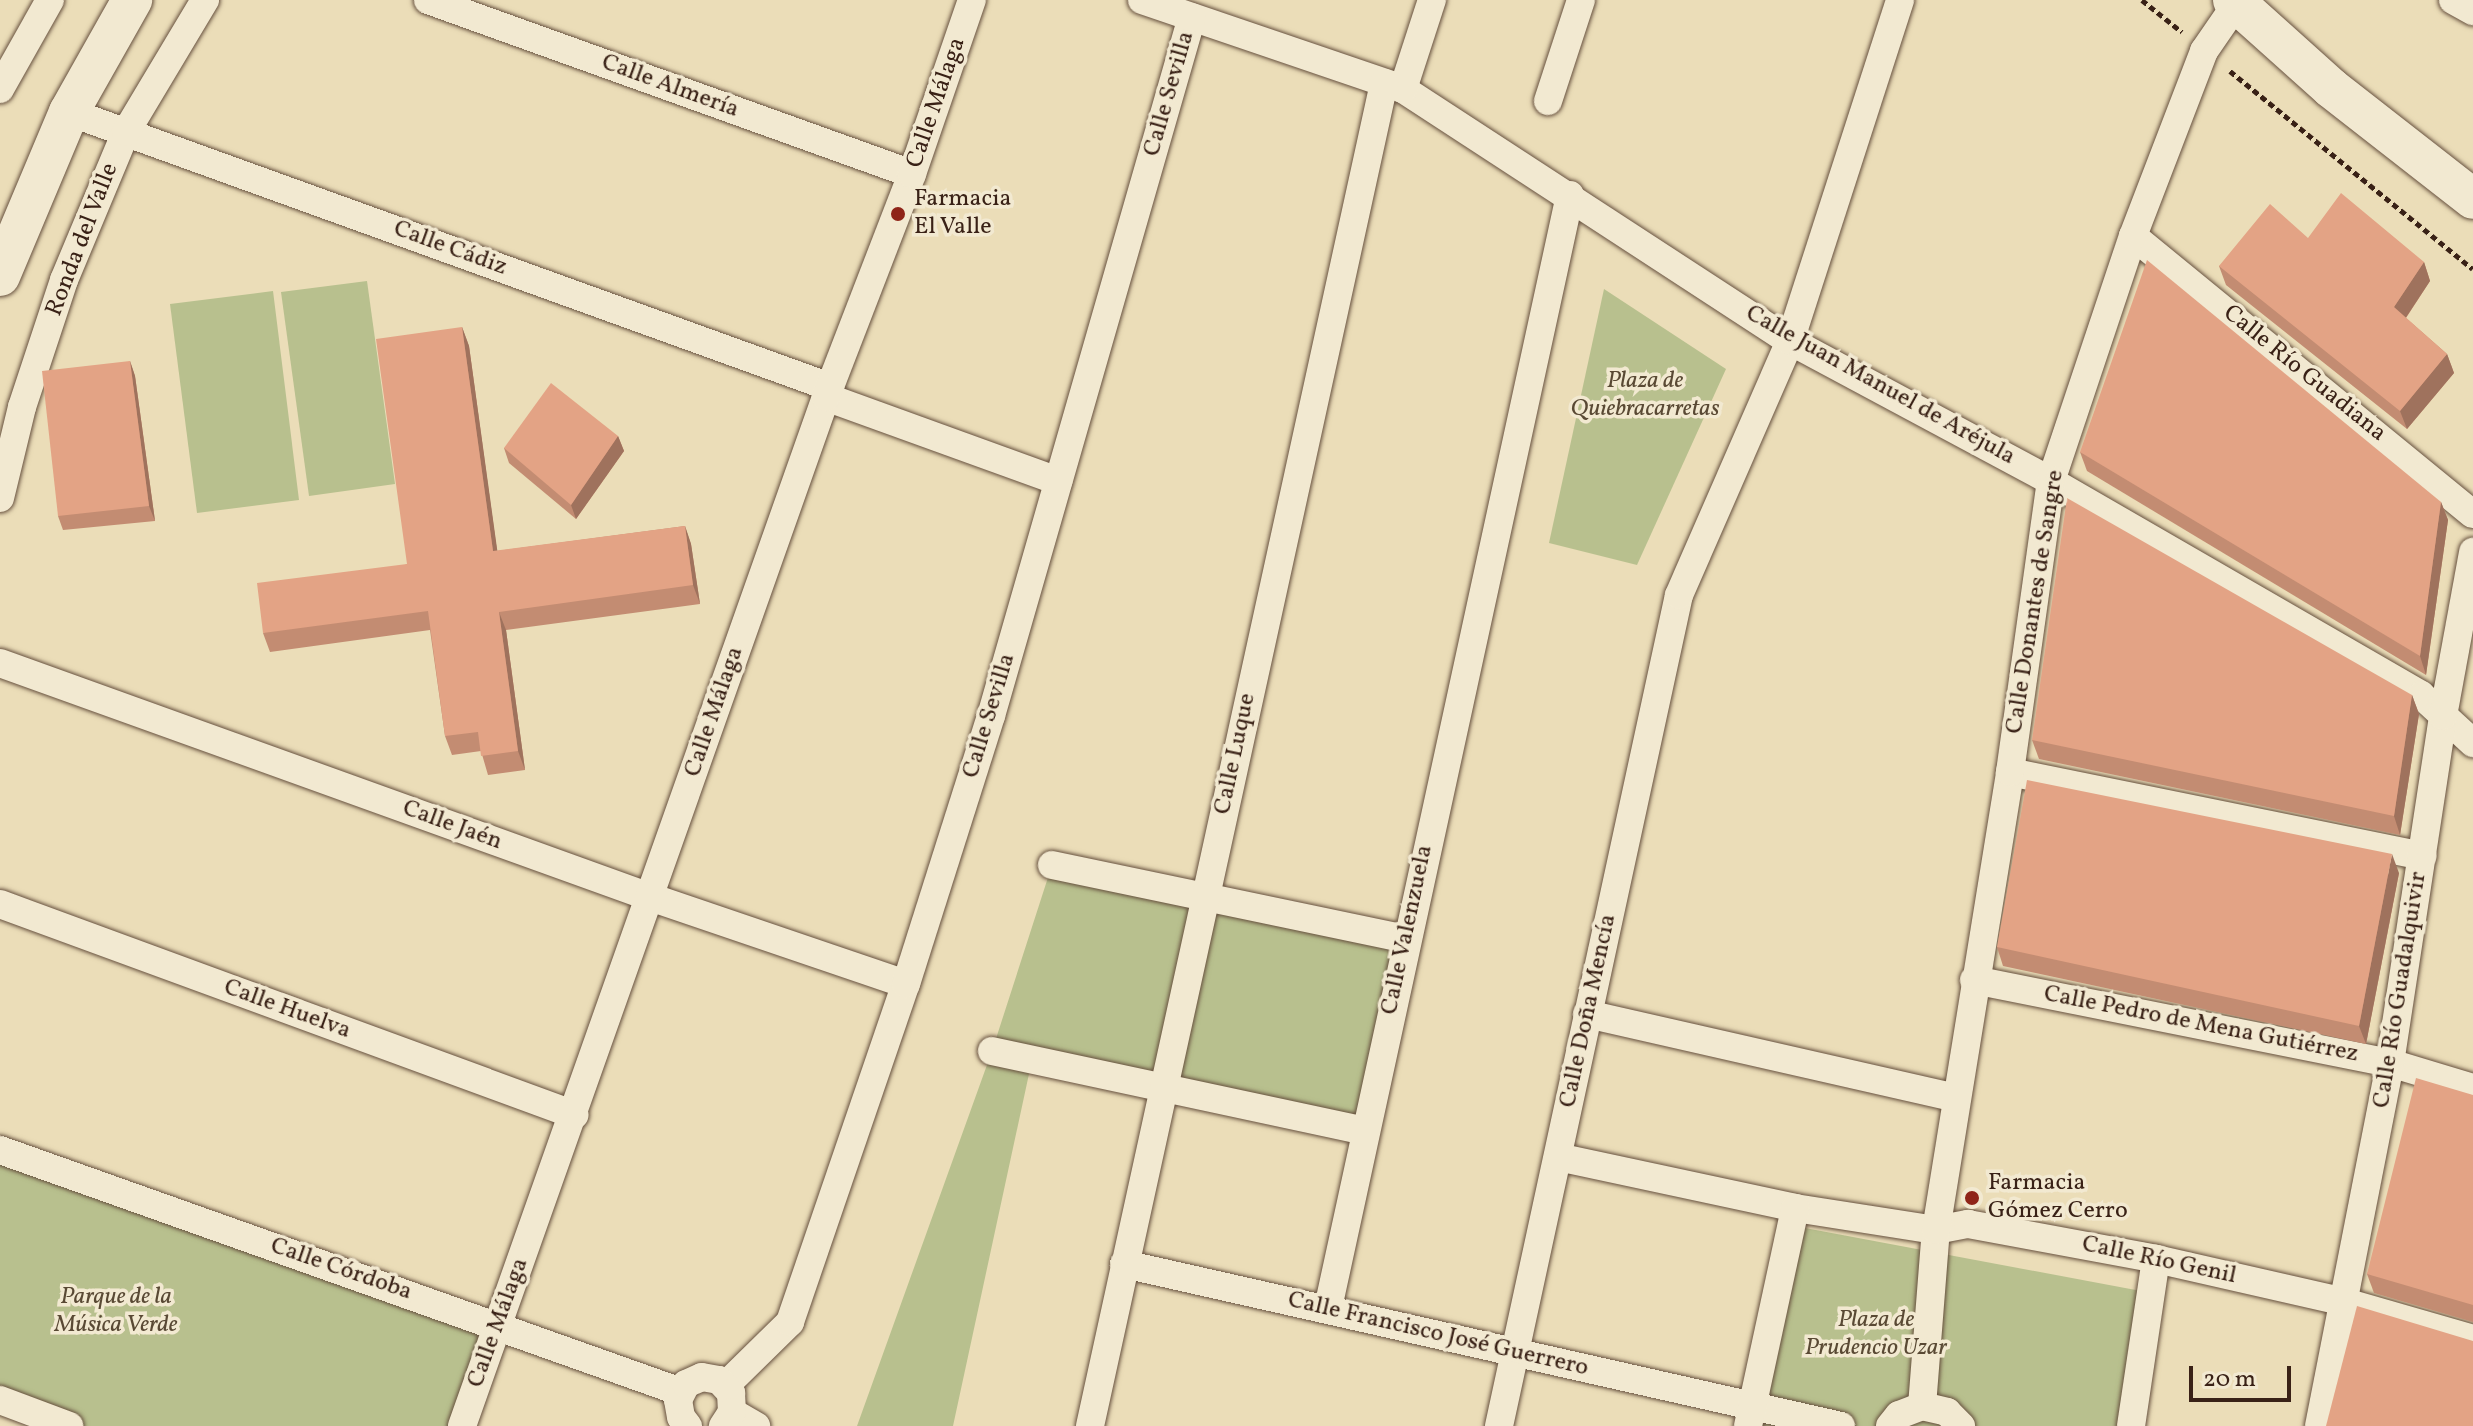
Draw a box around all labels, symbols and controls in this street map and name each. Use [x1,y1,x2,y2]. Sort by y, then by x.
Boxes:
street label: Calle Sevilla [1138,28,1202,160]
street label: Calle Málaga [901,34,973,172]
street label: Calle Almería [597,49,743,125]
street label: Ronda del Valle [40,159,126,321]
place label: Farmacia El Valle [914,186,1011,242]
marker: Farmacia El Valle [889,205,907,223]
street label: Calle Cádiz [389,215,511,283]
street label: Calle Río Guadiana [2217,299,2391,449]
street label: Calle Juan Manuel de Aréjula [1740,300,2020,472]
park label: Plaza de Quiebracarretas [1571,368,1719,424]
street label: Calle Donantes de Sangre [2001,468,2071,736]
street label: Calle Málaga [679,643,751,781]
street label: Calle Sevilla [957,650,1023,782]
street label: Calle Luque [1209,691,1263,817]
street label: Calle Jaén [398,795,506,857]
street label: Calle Valenzuela [1376,842,1440,1018]
street label: Calle Río Guadalquivir [2368,870,2434,1110]
street label: Calle Doña Mencía [1554,912,1624,1110]
street label: Calle Huelva [220,974,354,1046]
street label: Calle Pedro de Mena Gutiérrez [2041,980,2361,1070]
place label: Farmacia Gómez Cerro [1988,1170,2128,1226]
marker: Farmacia Gómez Cerro [1963,1189,1981,1207]
street label: Calle Río Genil [2079,1231,2239,1291]
street label: Calle Córdoba [266,1232,416,1308]
street label: Calle Málaga [462,1254,536,1392]
park label: Parque de la Música Verde [55,1284,177,1340]
street label: Calle Francisco José Guerrero [1285,1286,1591,1384]
park label: Plaza de Prudencio Uzar [1805,1307,1947,1363]
scale bar [2193,1350,2295,1400]
text: 20 m [2203,1363,2256,1397]

